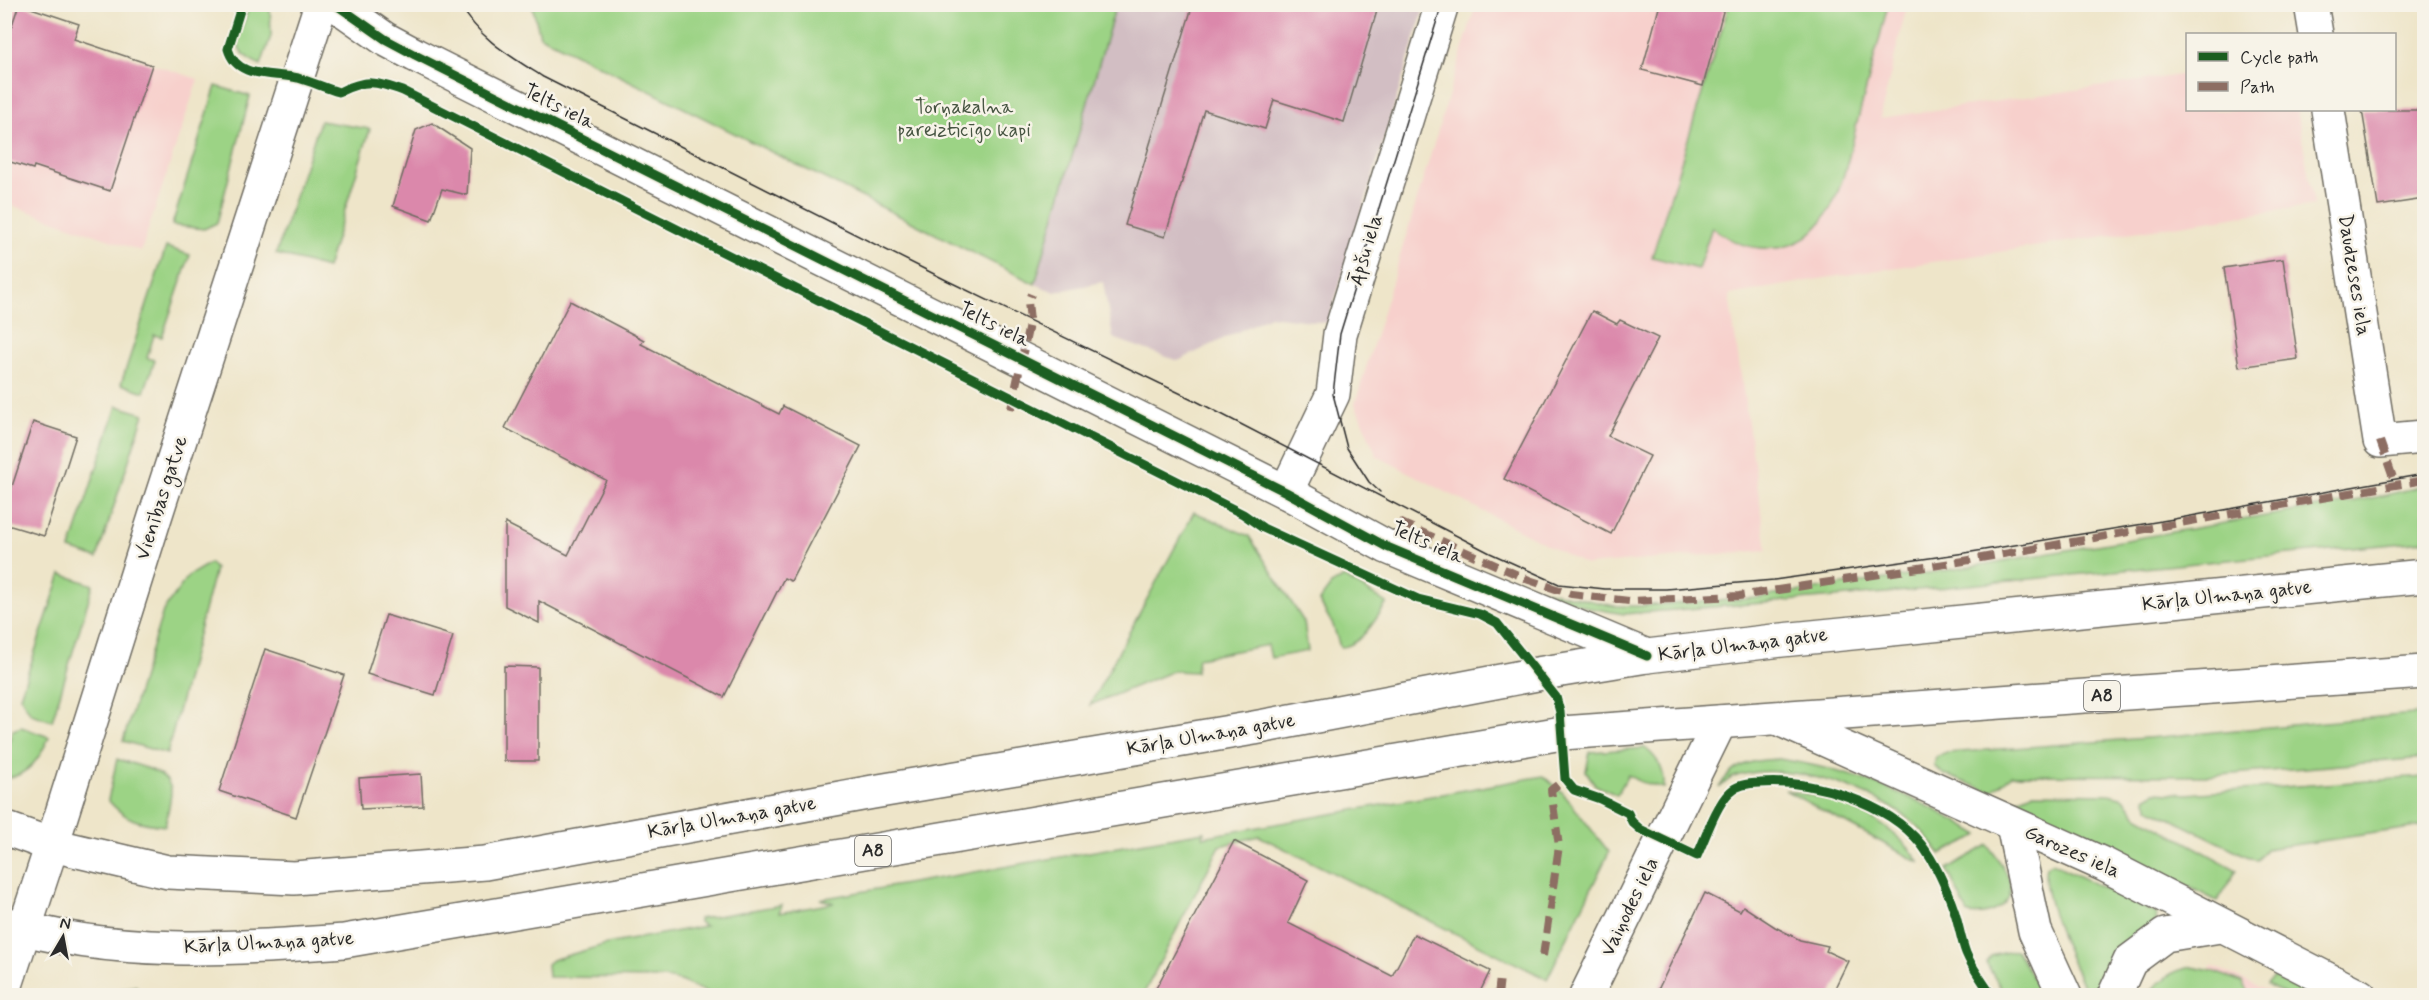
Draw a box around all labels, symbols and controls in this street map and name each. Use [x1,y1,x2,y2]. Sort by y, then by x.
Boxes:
legend [2186,33,2396,111]
text: Cycle path [2240,46,2318,70]
text: Path [2240,76,2275,100]
street label: Telts iela [519,78,600,137]
park label: Torņakalna pareizticīgo kapi [897,94,1031,144]
street label: Āpšu iela [1342,211,1390,289]
street label: Daudzeses iela [2331,212,2377,338]
street label: Telts iela [954,296,1035,355]
street label: Vienības gatve [129,433,196,564]
street label: Telts iela [1387,515,1468,571]
street label: Kārļa Ulmaņa gatve [2141,574,2313,618]
street label: Kārļa Ulmaņa gatve [1657,621,1829,669]
road number: A8 [2084,681,2120,711]
street label: Kārļa Ulmaņa gatve [1125,707,1297,763]
street label: Kārļa Ulmaņa gatve [646,790,818,846]
street label: Garozes iela [2020,819,2124,885]
road number: A8 [855,836,891,866]
street label: Vaiņodes iela [1594,853,1666,961]
north arrow [33,907,93,967]
text: N [58,912,72,935]
street label: Kārļa Ulmaņa gatve [183,925,355,961]

